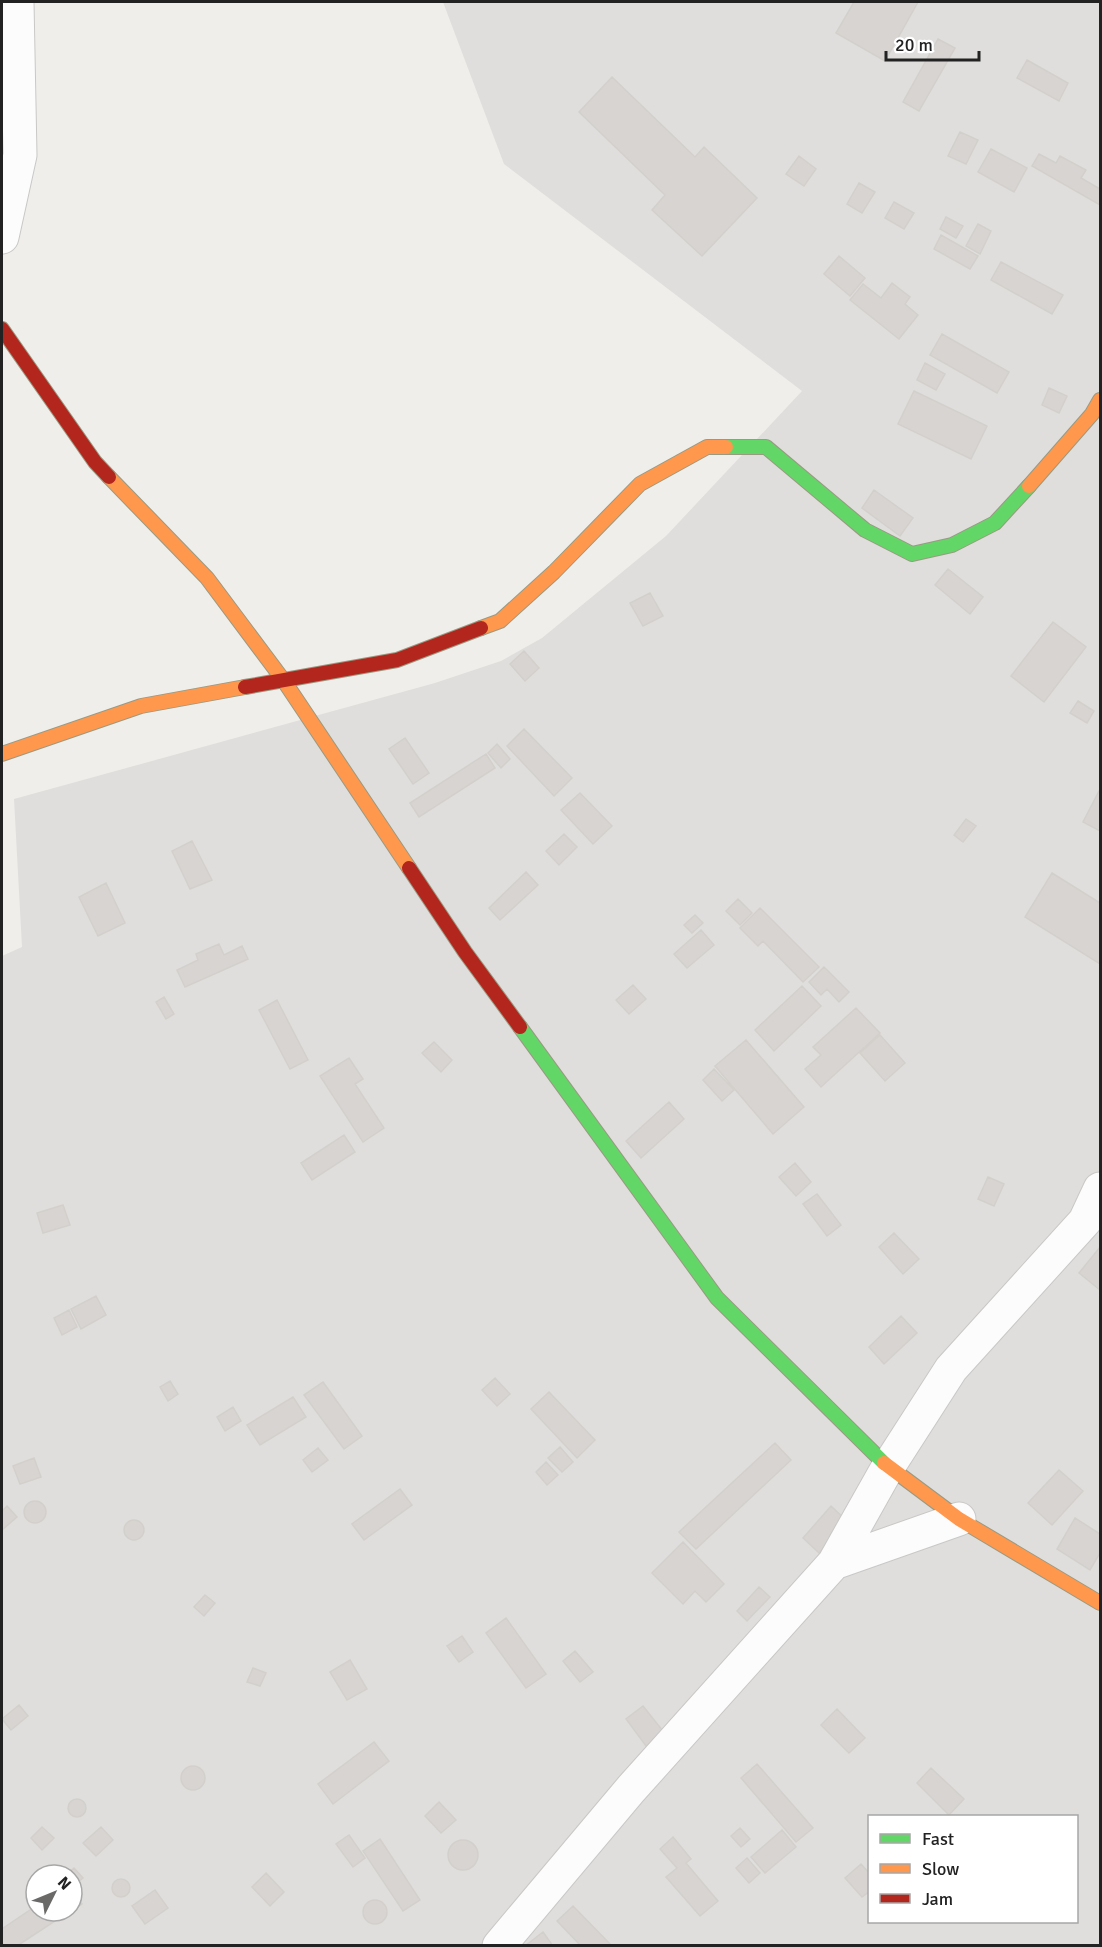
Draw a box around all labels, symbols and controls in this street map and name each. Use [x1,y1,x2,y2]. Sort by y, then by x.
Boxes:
scale bar [886,24,979,62]
text: 20 m [895,34,933,56]
legend [868,1815,1078,1923]
text: Fast [922,1828,954,1850]
text: Slow [922,1858,959,1880]
north arrow [24,1863,84,1923]
text: N [53,1873,75,1894]
text: Jam [922,1888,953,1910]

